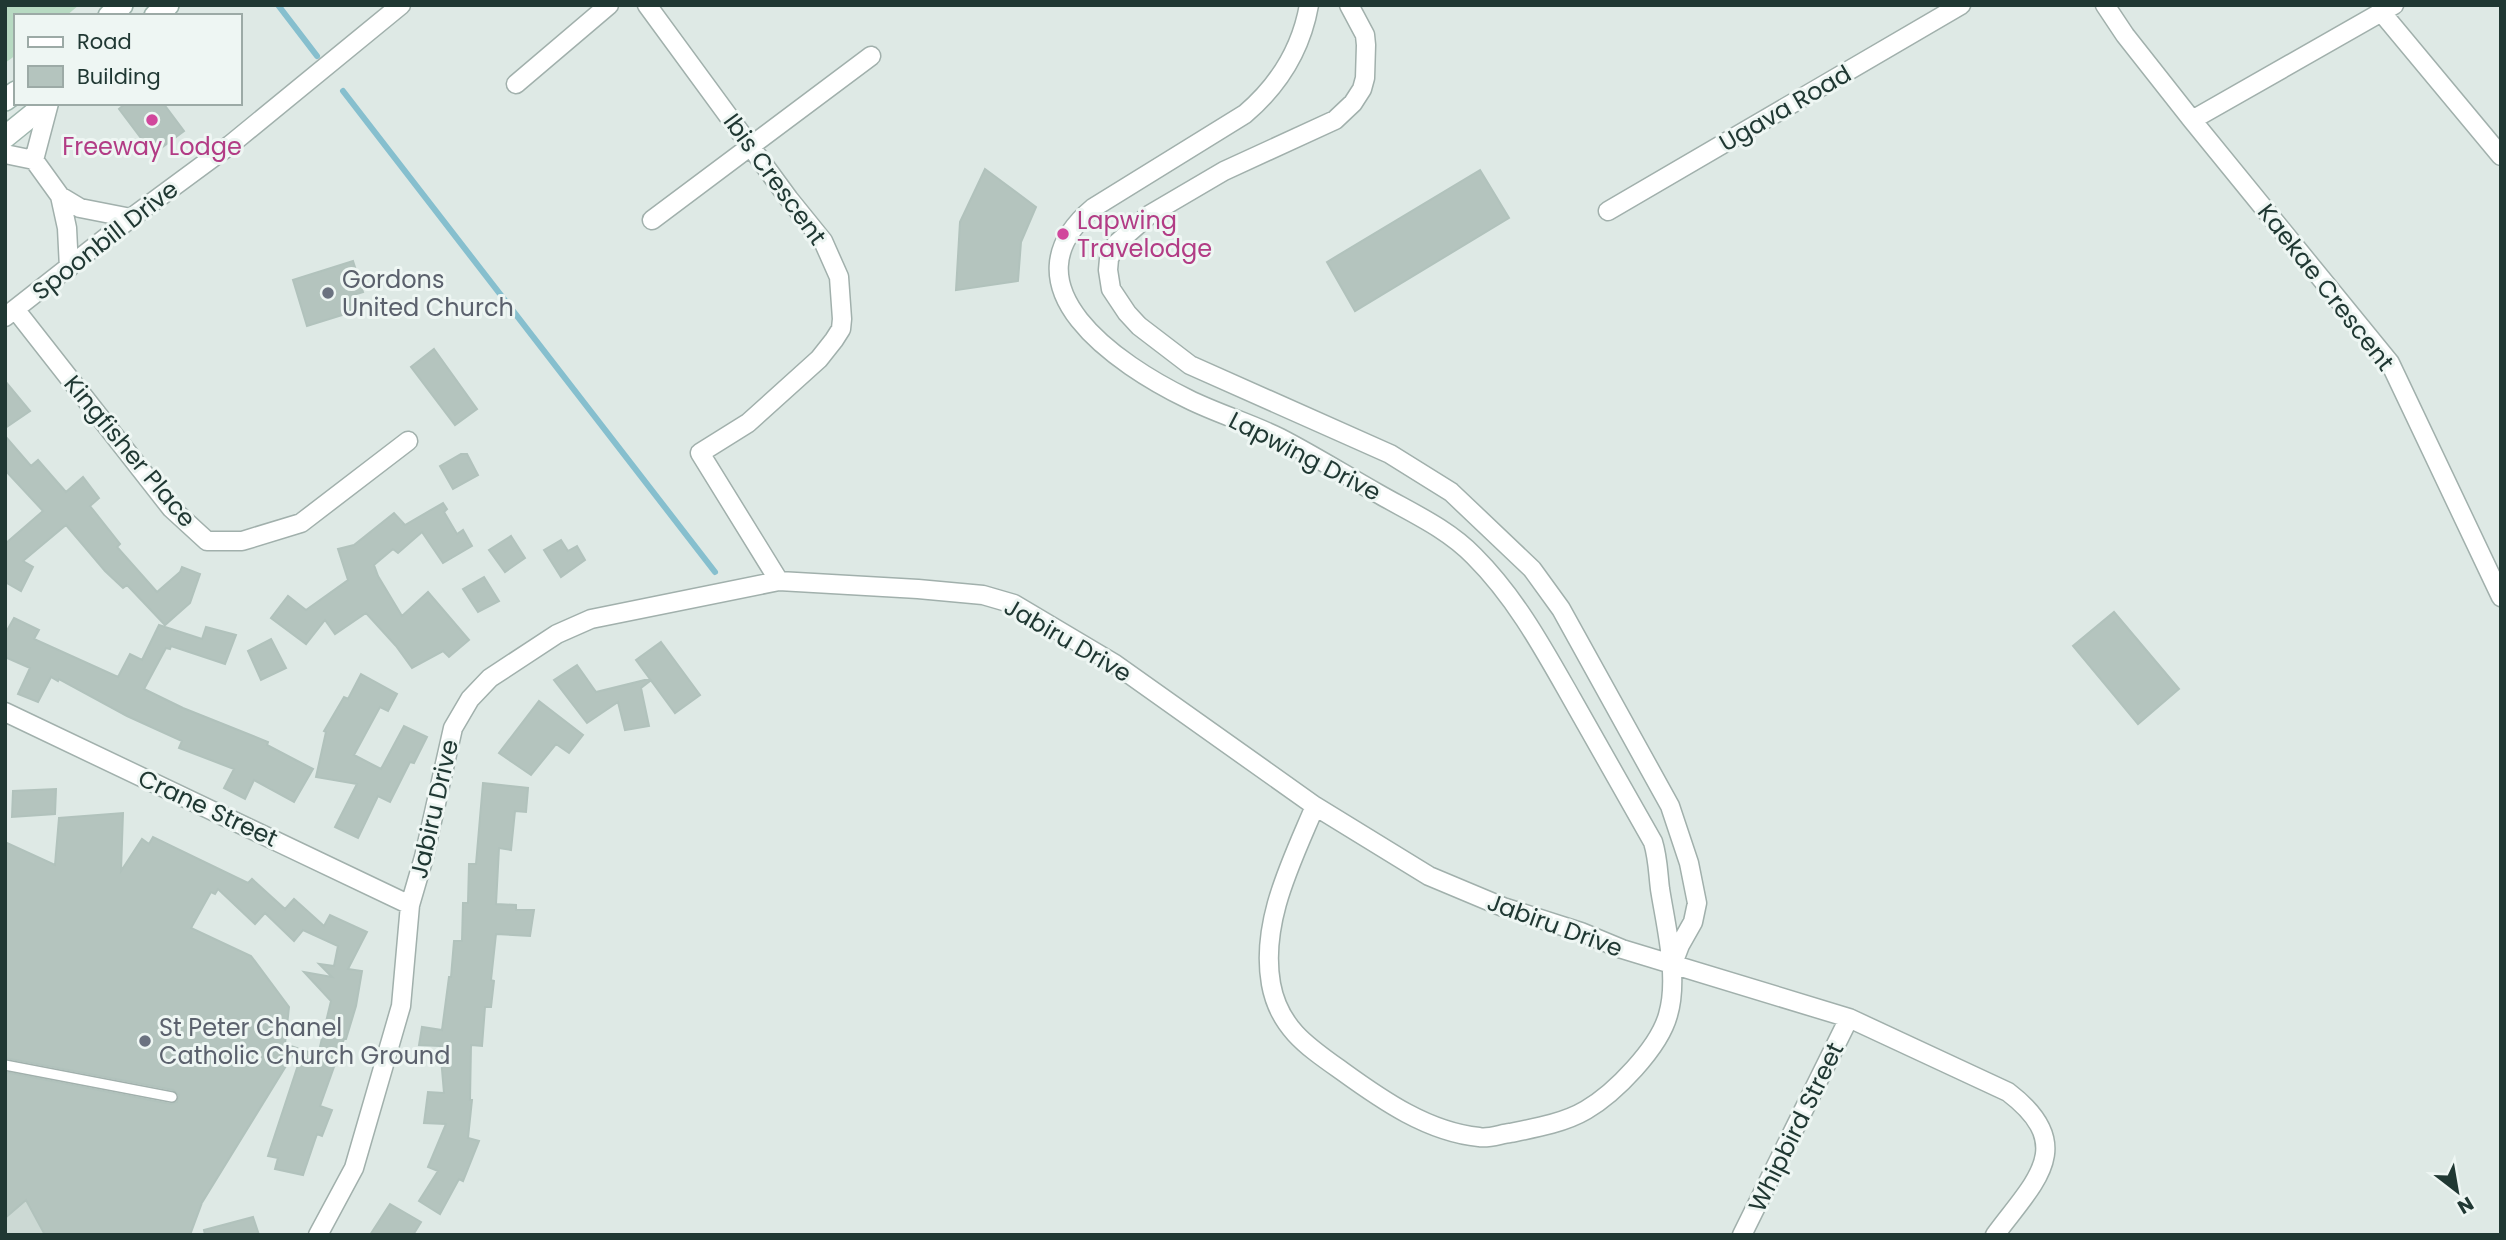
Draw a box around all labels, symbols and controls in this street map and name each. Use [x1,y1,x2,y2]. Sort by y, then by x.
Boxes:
legend [14,14,242,105]
text: Road [77,27,132,56]
street label: Ugava Road [1713,57,1857,159]
text: Building [77,62,161,91]
street label: Ibis Crescent [716,106,834,252]
marker: Freeway Lodge [144,112,160,128]
place label: Freeway Lodge [62,130,242,163]
street label: Spoonbill Drive [25,173,185,307]
street label: Kaekae Crescent [2250,197,2402,377]
place label: Lapwing Travelodge [1077,204,1212,265]
marker: Lapwing Travelodge [1055,226,1071,242]
place label: Gordons United Church [342,263,514,324]
marker: Gordons United Church [320,285,336,301]
street label: Kingfisher Place [57,368,203,534]
street label: Lapwing Drive [1223,403,1387,509]
street label: Jabiru Drive [998,590,1138,690]
street label: Jabiru Drive [402,736,466,882]
street label: Crane Street [133,761,283,855]
street label: Jabiru Drive [1483,885,1627,965]
place label: St Peter Chanel Catholic Church Ground [159,1011,450,1072]
marker: St Peter Chanel Catholic Church Ground [137,1033,153,1049]
street label: Whipbird Street [1741,1037,1851,1217]
north arrow [2422,1156,2492,1226]
text: N [2452,1190,2479,1220]

